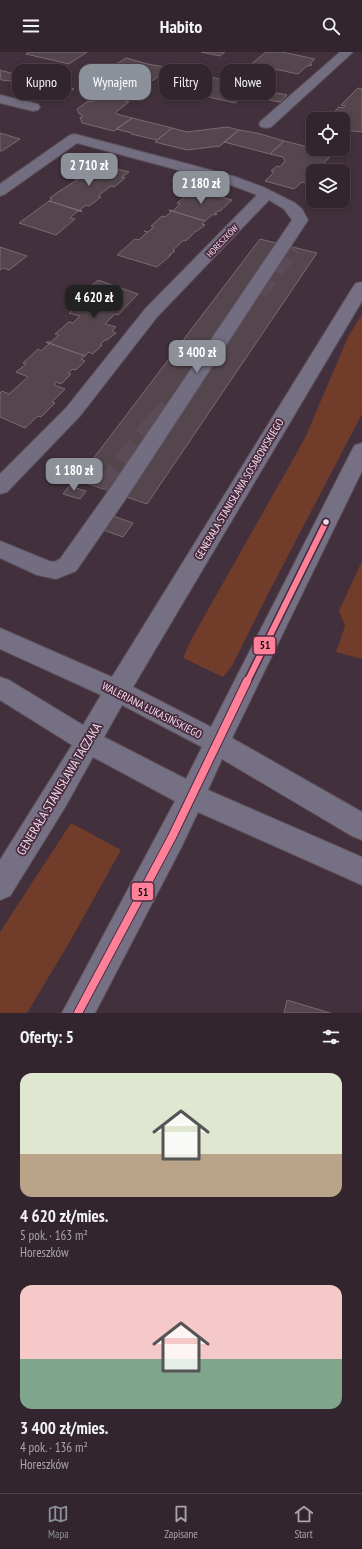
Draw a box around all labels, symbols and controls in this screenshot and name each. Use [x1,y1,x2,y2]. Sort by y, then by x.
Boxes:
icon: menu [20,15,42,37]
text: Habito [160,15,202,38]
icon: search [320,15,342,37]
chip: Kupno [12,64,71,100]
chip: Wynajem [79,64,151,100]
chip: Filtry [159,64,212,100]
chip: Nowe [220,64,276,100]
map controls [306,112,350,208]
button: locate [306,112,350,156]
pin: 2 710 zł [48,153,130,187]
text: 2 710 zł [70,157,108,174]
button: layers [306,164,350,208]
pin: 2 180 zł [160,171,242,205]
text: 2 180 zł [182,175,220,192]
street label: HORESZKÓW [204,222,240,260]
pin: 4 620 zł [53,285,135,319]
text: 4 620 zł [75,289,113,306]
pin: 3 400 zł [156,340,238,374]
text: 3 400 zł [178,344,216,361]
street label: GENERAŁA STANISŁAWA SOSABOWSKIEGO [191,416,287,562]
pin: 1 180 zł [33,458,115,492]
text: 1 180 zł [55,462,93,479]
unlabelled marker [321,517,331,527]
line badge: 51 [253,636,276,655]
text: 51 [260,638,270,652]
street label: WALERIANA ŁUKASIŃSKIEGO [100,679,204,741]
street label: GENERAŁA STANISŁAWA TACZAKA [13,719,106,858]
line badge: 51 [131,882,154,901]
text: 51 [138,885,148,899]
text: Oferty: 5 [20,1026,74,1048]
icon: filters [320,1026,342,1048]
icon: home [145,1099,217,1171]
text: 4 620 zł/mies. [20,1205,108,1227]
text: 5 pok. · 163 m² [20,1227,88,1244]
text: Horeszków [20,1244,69,1261]
icon: home [145,1311,217,1383]
text: 3 400 zł/mies. [20,1417,108,1439]
text: 4 pok. · 136 m² [20,1439,88,1456]
text: Horeszków [20,1456,69,1473]
tab: Mapa [47,1503,69,1541]
tab: Zapisane [164,1503,198,1541]
tab: Start [293,1503,315,1541]

